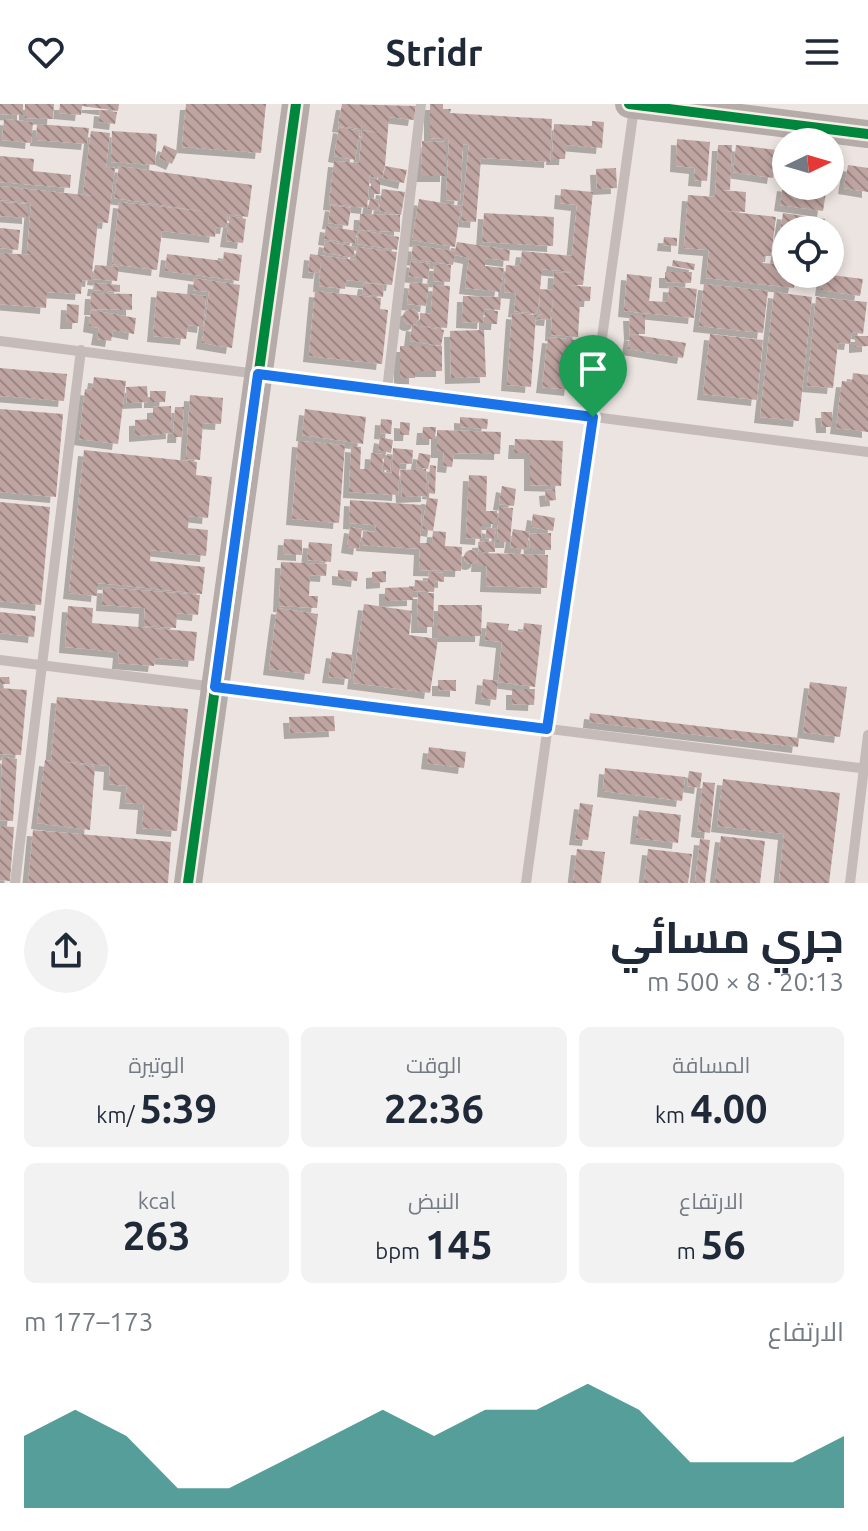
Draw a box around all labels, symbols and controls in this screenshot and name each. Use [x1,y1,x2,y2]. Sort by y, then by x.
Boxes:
icon: heart [24,30,68,74]
icon: menu [800,30,844,74]
text: Stridr [385,32,483,73]
north arrow [772,128,844,200]
map controls [772,128,844,288]
button: locate [772,216,844,288]
pin [559,335,627,417]
icon: arrive [571,347,615,391]
button: share [24,909,108,993]
text: جري مسائي [610,912,844,961]
text: 20:13 · 8 × 500 m [647,967,844,996]
text: الوتيرة [128,1052,185,1077]
text: الوقت [406,1052,462,1077]
text: المسافة [672,1052,750,1077]
text: 5:39 [140,1086,217,1131]
text: 22:36 [384,1086,484,1131]
text: 4.00 [690,1086,768,1131]
text: /km [96,1102,140,1127]
text: km [655,1102,690,1127]
text: kcal [138,1188,176,1213]
text: النبض [408,1188,460,1213]
text: الارتفاع [679,1188,744,1213]
text: 263 [123,1213,191,1258]
text: 145 [425,1222,493,1267]
text: 56 [701,1222,746,1267]
text: bpm [375,1238,425,1263]
text: m [677,1238,701,1263]
text: 173–177 m [24,1307,153,1336]
text: الارتفاع [768,1317,844,1346]

